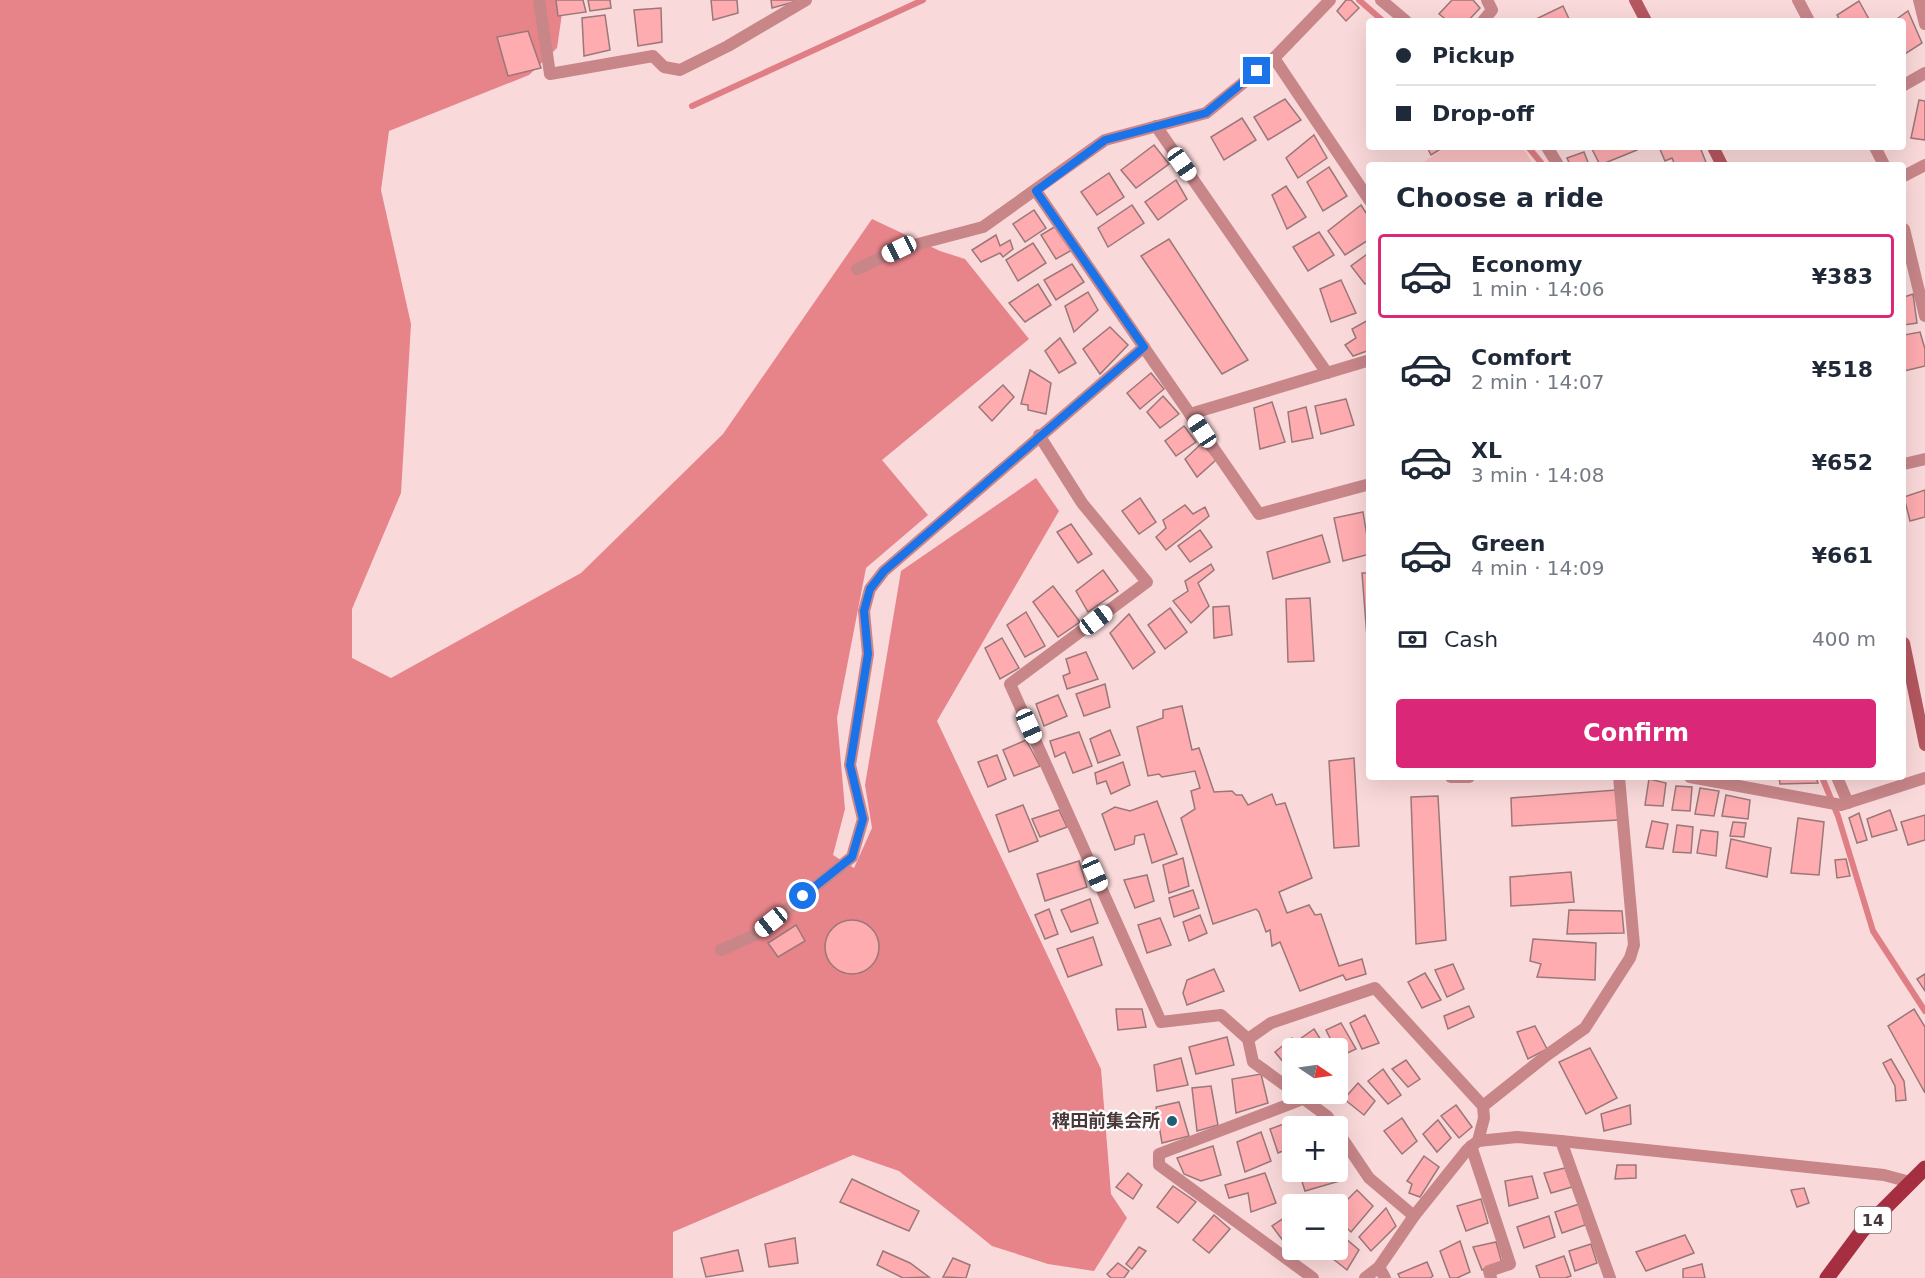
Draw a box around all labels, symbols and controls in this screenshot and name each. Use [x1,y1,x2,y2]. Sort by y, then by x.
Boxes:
text: Pickup [1432,43,1515,68]
route end [1243,57,1270,84]
text: Drop-off [1432,101,1534,126]
car [1164,144,1200,184]
text: Choose a ride [1396,182,1604,213]
car [879,233,919,265]
icon: car [1399,249,1453,303]
text: Economy [1471,252,1582,277]
text: ¥383 [1812,264,1873,289]
text: 1 min · 14:06 [1471,277,1605,301]
icon: car [1399,342,1453,396]
text: Comfort [1471,345,1571,370]
text: ¥518 [1812,357,1873,382]
text: 2 min · 14:07 [1471,370,1605,394]
car [1184,411,1220,451]
icon: car [1399,435,1453,489]
text: XL [1471,438,1502,463]
text: ¥652 [1812,450,1873,475]
text: 3 min · 14:08 [1471,463,1605,487]
icon: car [1399,528,1453,582]
text: Green [1471,531,1545,556]
text: ¥661 [1812,543,1873,568]
text: 4 min · 14:09 [1471,556,1605,580]
car [1076,602,1116,638]
icon: cash [1396,623,1429,656]
text: Cash [1444,627,1498,652]
text: 400 m [1812,627,1876,651]
button: Confirm [1396,699,1876,768]
car [1013,706,1045,746]
car [1079,854,1111,894]
route start [789,882,816,909]
car [751,904,791,940]
north arrow [1282,1038,1348,1104]
map controls [1282,1038,1348,1260]
place label: 稗田前集会所 [1052,1110,1160,1131]
marker: 稗田前集会所 [1165,1114,1179,1128]
button: + [1282,1116,1348,1182]
button: − [1282,1194,1348,1260]
road number: 14 [1855,1207,1891,1233]

